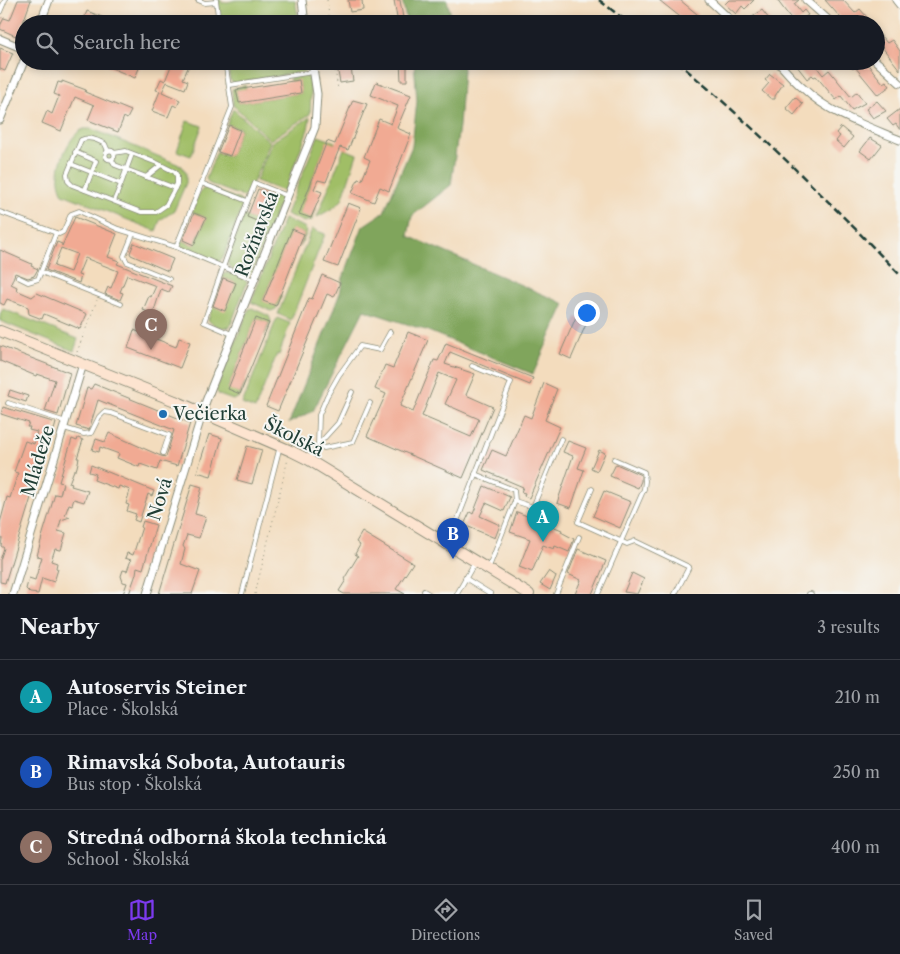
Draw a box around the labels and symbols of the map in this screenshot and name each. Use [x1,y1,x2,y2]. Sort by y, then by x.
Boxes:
street label: Rožňavská [231,187,284,280]
your location [574,300,600,326]
pin: C [135,309,167,350]
place label: Večierka [172,403,247,425]
marker: Večierka [157,408,169,420]
street label: Školská [260,411,329,462]
street label: Mládeže [17,423,59,499]
street label: Nová [143,474,177,523]
pin: A [527,501,559,542]
pin: B [437,518,469,559]

